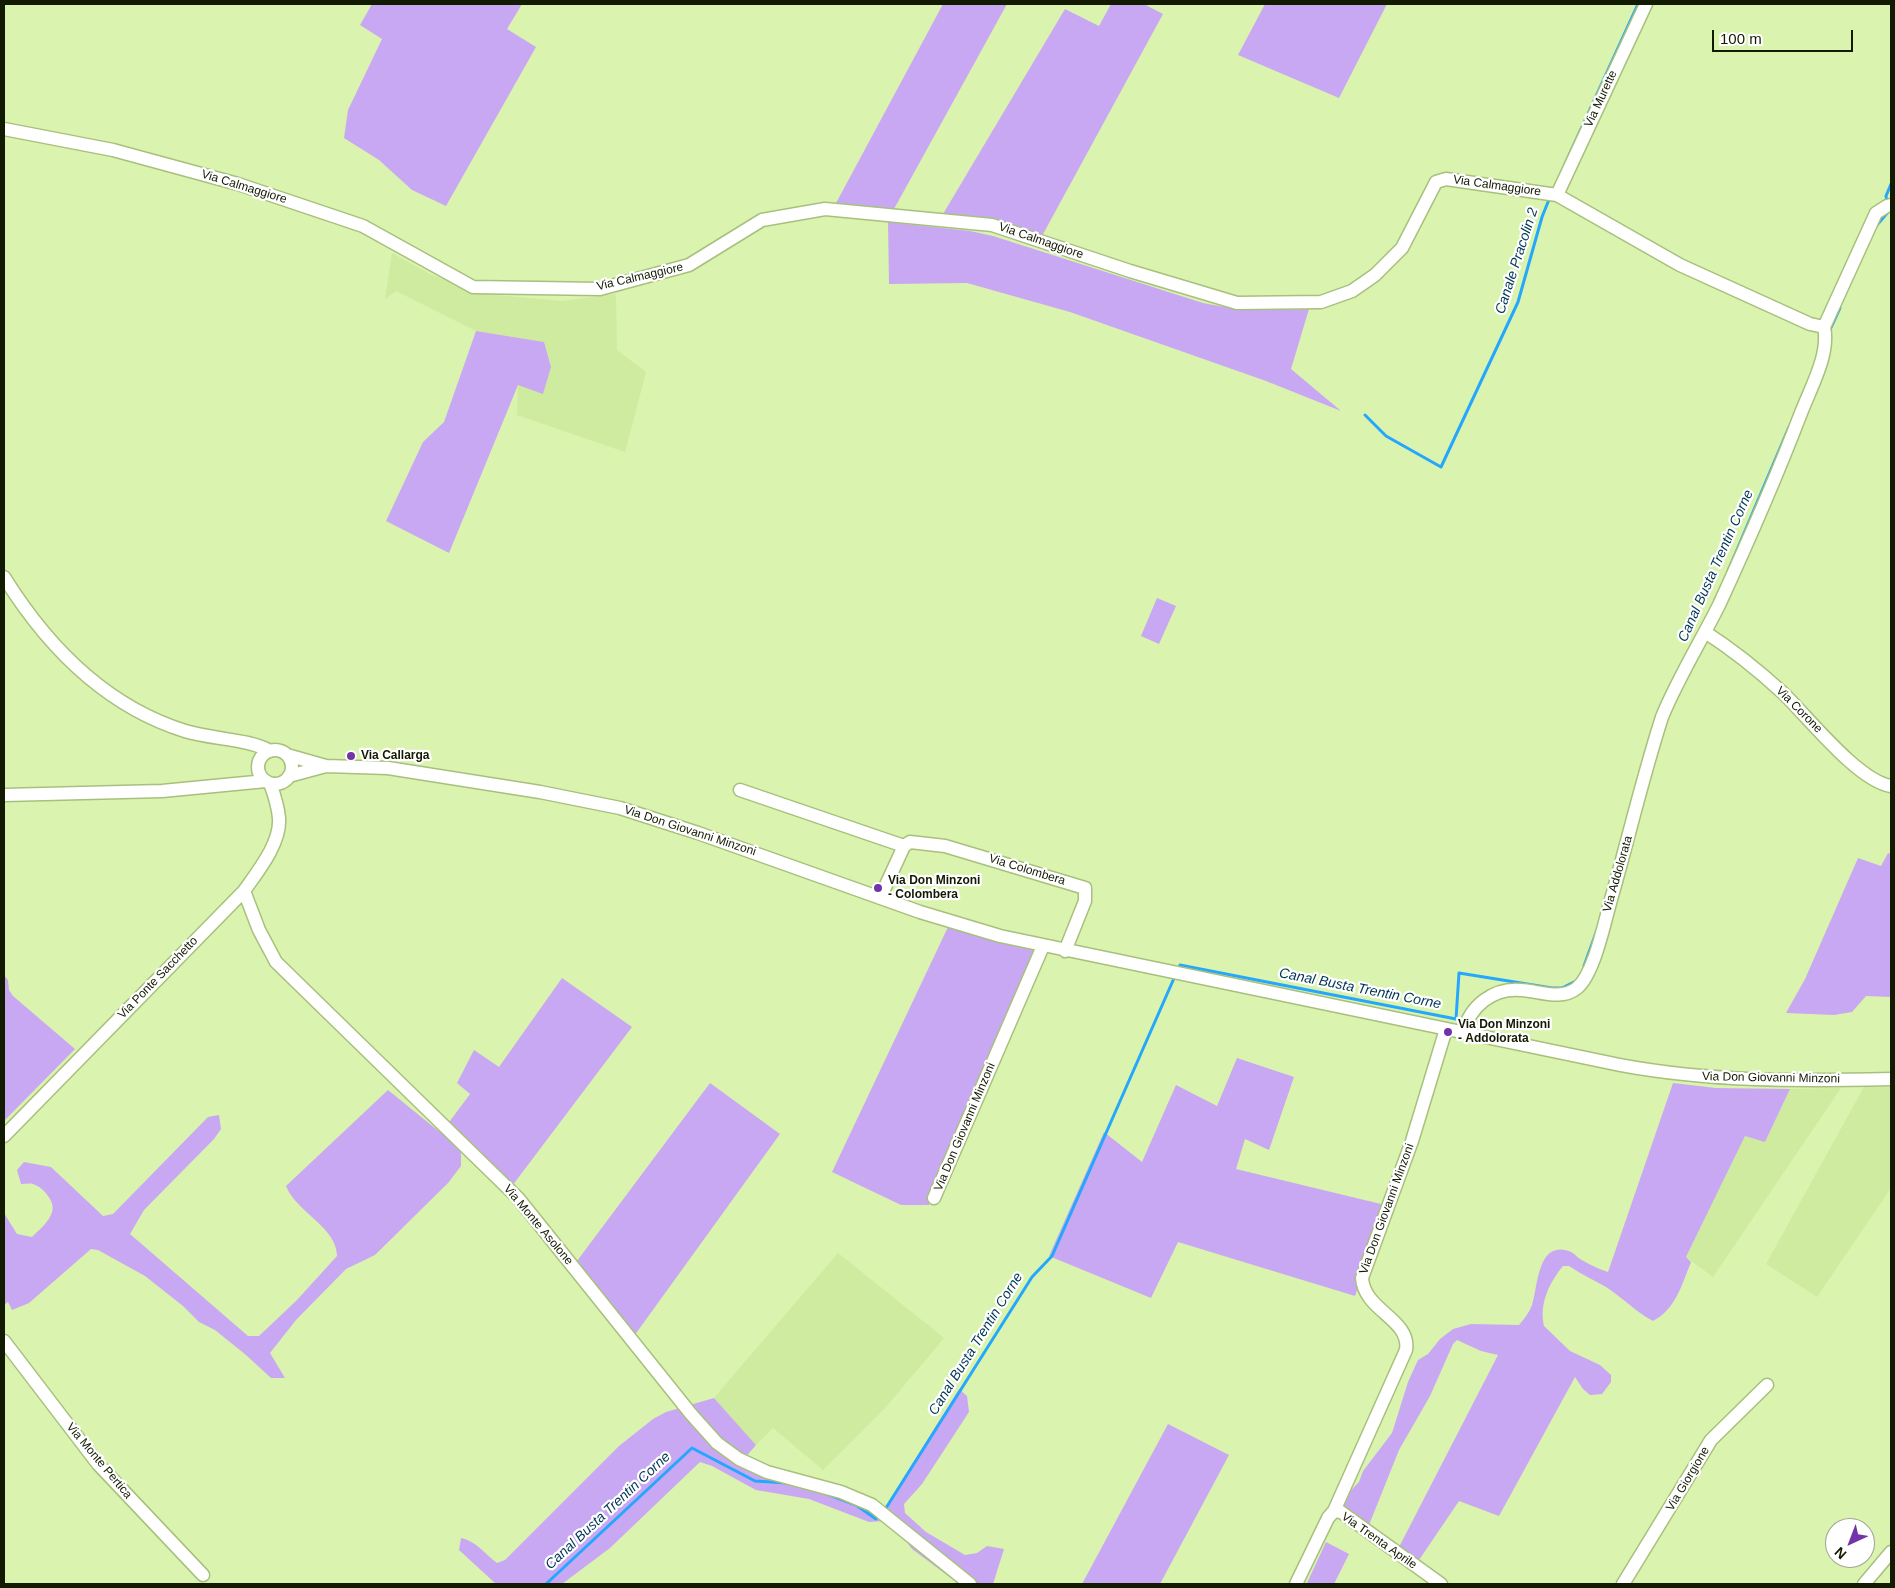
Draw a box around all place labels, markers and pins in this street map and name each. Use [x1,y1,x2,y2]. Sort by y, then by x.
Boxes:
place label: Via Callarga [361,749,429,763]
marker: Via Callarga [345,750,357,762]
place label: Via Don Minzoni - Colombera [888,874,980,902]
marker: Via Don Minzoni - Colombera [872,882,884,894]
place label: Via Don Minzoni - Addolorata [1458,1018,1550,1046]
marker: Via Don Minzoni - Addolorata [1442,1026,1454,1038]

